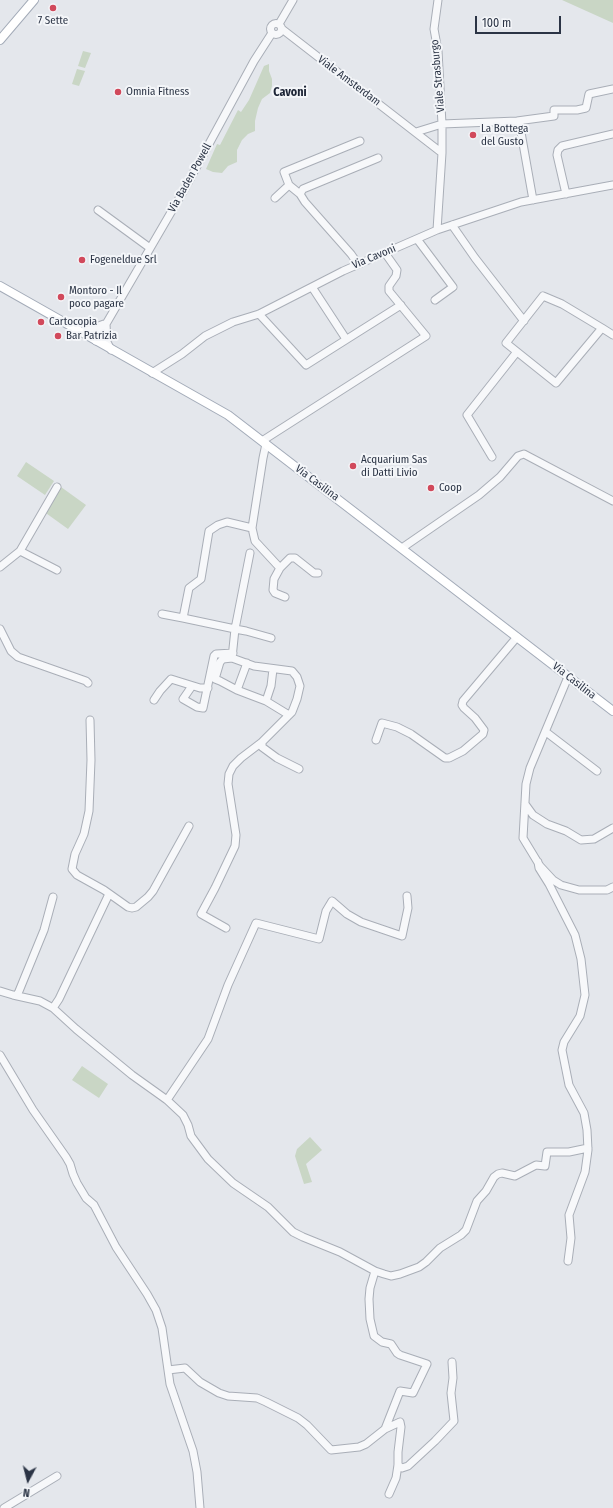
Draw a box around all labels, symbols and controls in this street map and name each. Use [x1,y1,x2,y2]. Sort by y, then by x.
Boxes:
marker: 7 Sette [48,3,58,13]
scale bar [477,8,563,34]
place label: 7 Sette [38,14,68,28]
text: 100 m [482,16,511,30]
street label: Viale Strasburgo [428,39,448,113]
street label: Viale Amsterdam [315,53,383,109]
place label: Omnia Fitness [126,85,189,99]
district label: Cavoni [273,86,307,100]
marker: Omnia Fitness [113,87,123,97]
place label: La Bottega del Gusto [481,122,528,148]
marker: La Bottega del Gusto [468,130,478,140]
street label: Via Baden Powell [166,141,214,215]
street label: Via Cavoni [350,242,398,272]
place label: Fogeneldue Srl [90,253,157,267]
marker: Fogeneldue Srl [77,255,87,265]
place label: Montoro - Il poco pagare [69,284,124,310]
marker: Montoro - Il poco pagare [56,292,66,302]
place label: Cartocopia [49,315,97,329]
marker: Cartocopia [36,317,46,327]
place label: Bar Patrizia [66,329,117,343]
marker: Bar Patrizia [53,331,63,341]
place label: Acquarium Sas di Datti Livio [361,453,427,479]
marker: Acquarium Sas di Datti Livio [348,461,358,471]
street label: Via Casilina [292,462,342,504]
place label: Coop [439,481,462,495]
marker: Coop [426,483,436,493]
street label: Via Casilina [550,660,598,702]
north arrow [8,1460,48,1500]
text: N [22,1486,31,1499]

